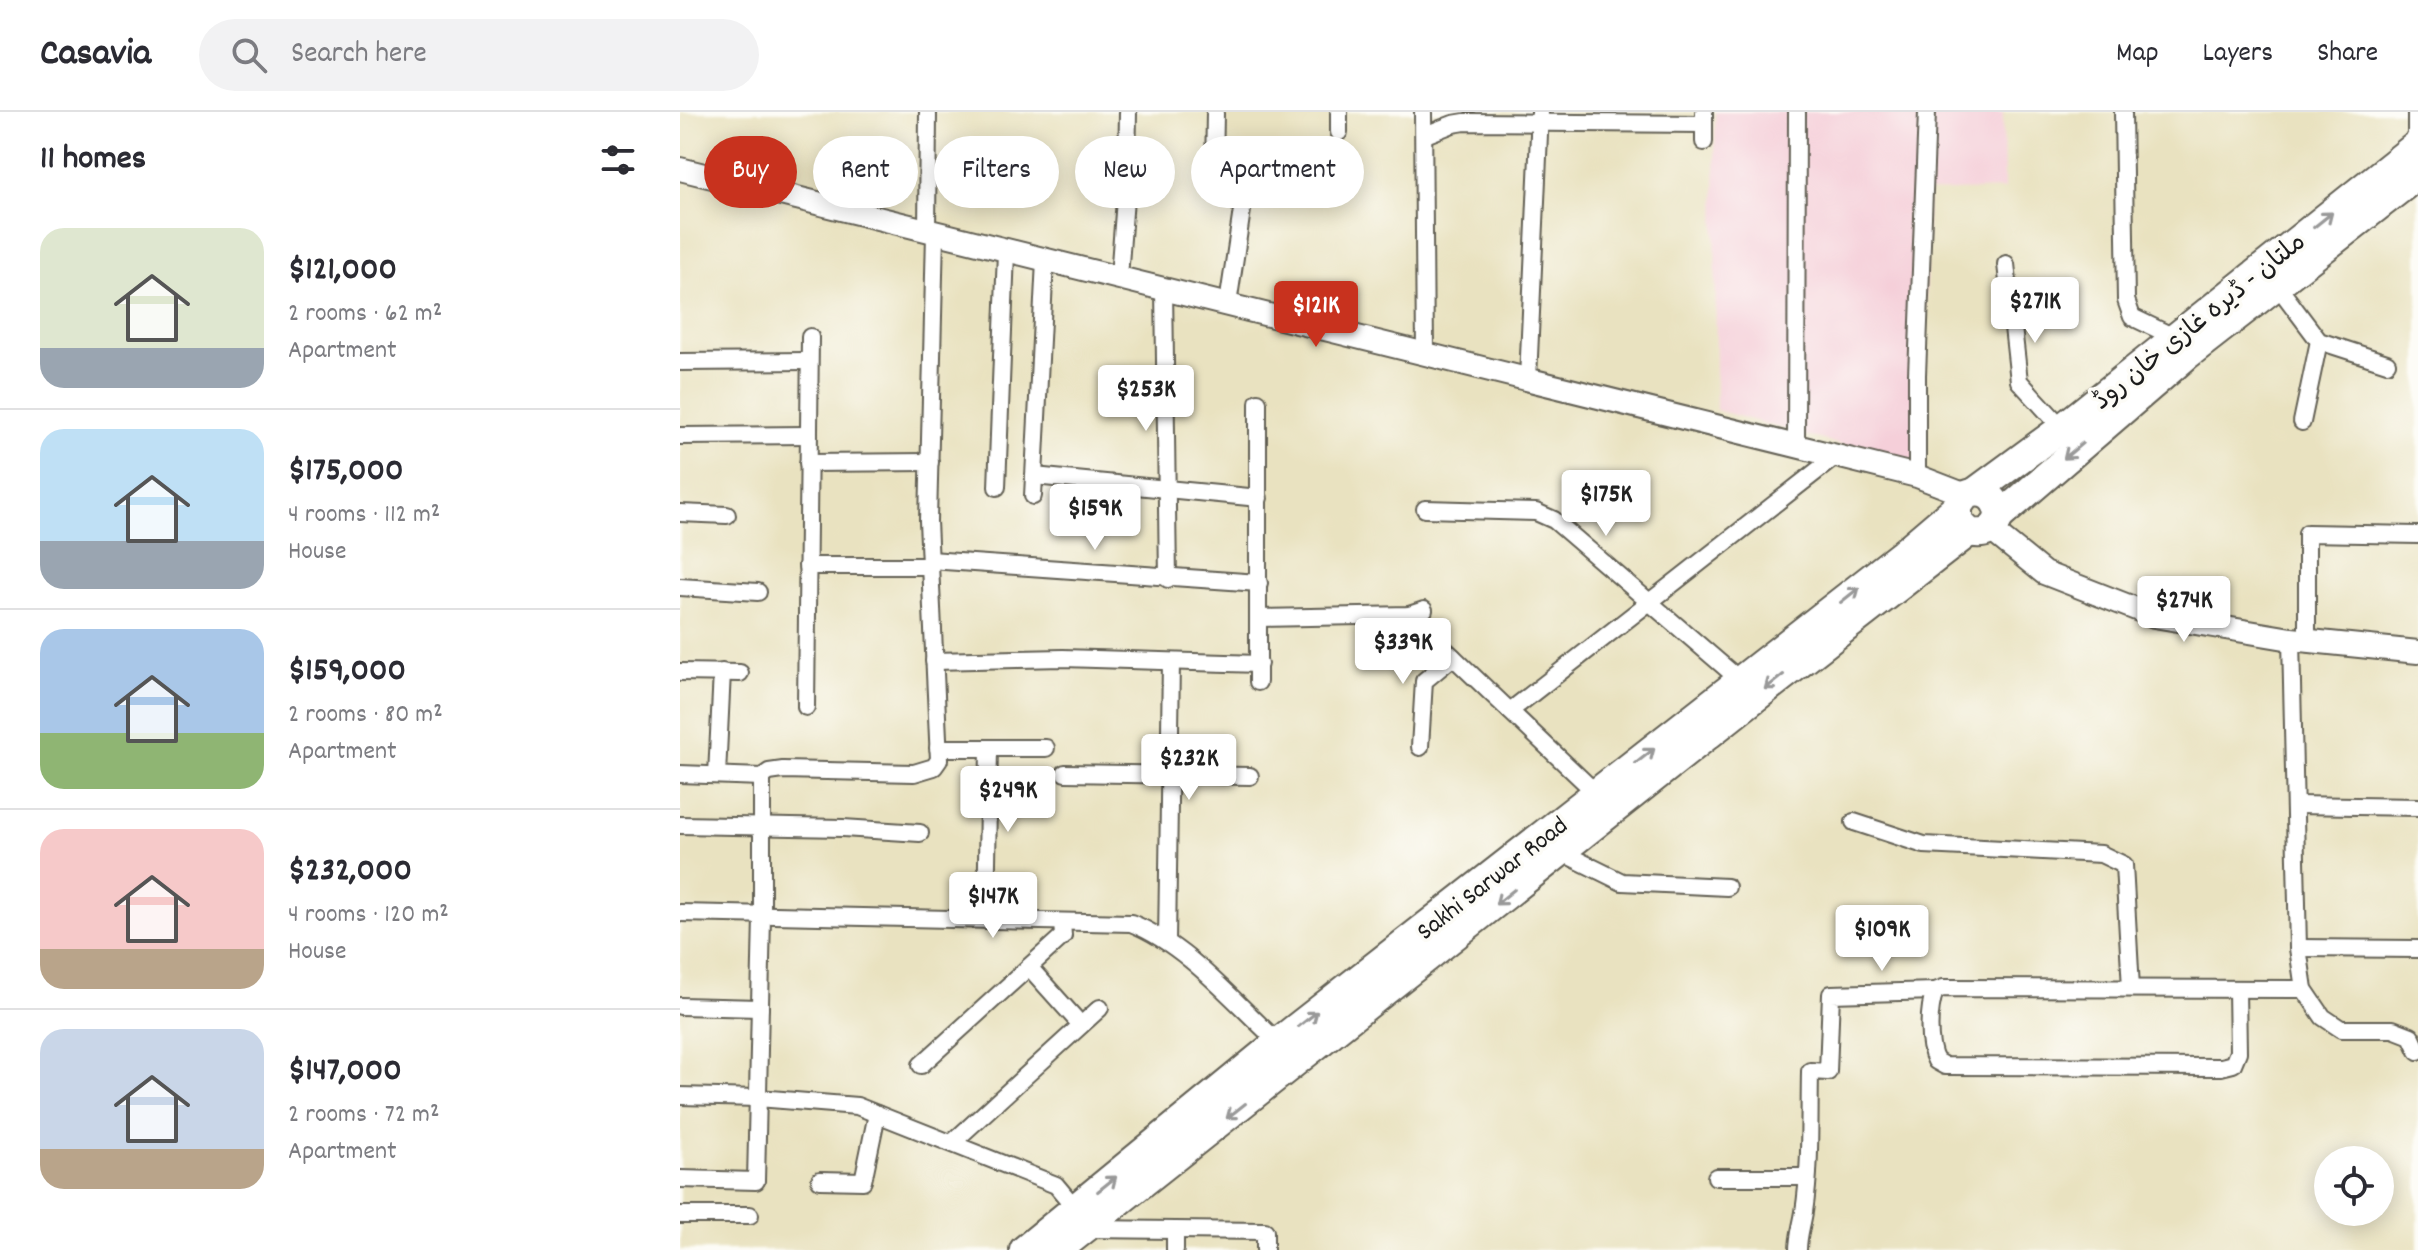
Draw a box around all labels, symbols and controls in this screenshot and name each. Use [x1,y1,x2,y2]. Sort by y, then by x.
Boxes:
search box [199,19,759,91]
text: Casavia [40,28,151,83]
icon: search [227,33,271,77]
text: Search here [291,34,427,77]
text: Map [2116,35,2159,75]
text: Layers [2203,35,2273,75]
text: Share [2317,35,2378,75]
text: 11 homes [40,136,146,185]
chip: Buy [704,136,797,208]
chip: Rent [813,136,918,208]
chip: Filters [934,136,1059,208]
chip: New [1075,136,1175,208]
chip: Apartment [1191,136,1364,208]
icon: filters [596,138,640,182]
one-way arrow [2312,211,2333,229]
street label: ملتان - ڈیرہ غازی خان روڈ [2086,225,2315,420]
text: $121,000 [288,247,397,296]
icon: home [104,260,200,356]
pin: $271K [1979,277,2091,345]
pin: $121K [1260,281,1372,349]
text: $271K [2009,284,2061,321]
text: $121K [1292,288,1340,325]
text: 2 rooms · 62 m² [288,296,442,333]
text: Apartment [288,333,397,370]
pin: $253K [1090,365,1202,433]
text: $253K [1116,372,1176,409]
one-way arrow [2063,442,2084,460]
text: $175,000 [288,448,404,497]
icon: home [104,461,200,557]
pin: $175K [1550,470,1662,538]
text: $175K [1580,477,1632,514]
pin: $159K [1039,484,1151,552]
text: $159K [1068,491,1122,528]
text: 4 rooms · 112 m² [288,497,440,534]
text: House [288,534,346,571]
pin: $274K [2128,576,2240,644]
text: $274K [2155,583,2213,620]
one-way arrow [1839,586,1859,604]
pin: $339K [1347,618,1459,686]
text: $339K [1373,625,1433,662]
text: $159,000 [288,648,406,697]
icon: home [104,661,200,757]
one-way arrow [1764,674,1785,691]
text: 2 rooms · 80 m² [288,697,443,734]
text: Apartment [288,734,397,771]
pin: $232K [1133,734,1245,802]
text: $232K [1159,741,1219,778]
one-way arrow [1634,747,1655,765]
pin: $249K [952,766,1064,834]
text: $249K [978,773,1038,810]
street label: Sakhi Sarwar Road [1410,809,1577,951]
text: $232,000 [288,848,412,897]
icon: home [104,861,200,957]
pin: $147K [937,872,1049,940]
text: $147K [967,879,1019,916]
one-way arrow [1495,888,1516,906]
text: 4 rooms · 120 m² [288,897,449,934]
pin: $109K [1826,905,1938,973]
text: $109K [1854,912,1910,949]
text: House [288,934,346,971]
one-way arrow [1297,1011,1318,1028]
text: $147,000 [288,1048,402,1097]
icon: home [104,1061,200,1157]
text: 2 rooms · 72 m² [288,1097,439,1134]
one-way arrow [1226,1102,1247,1119]
text: Apartment [288,1134,397,1171]
map controls [2314,1146,2394,1226]
button: locate [2314,1146,2394,1226]
one-way arrow [1096,1175,1116,1193]

